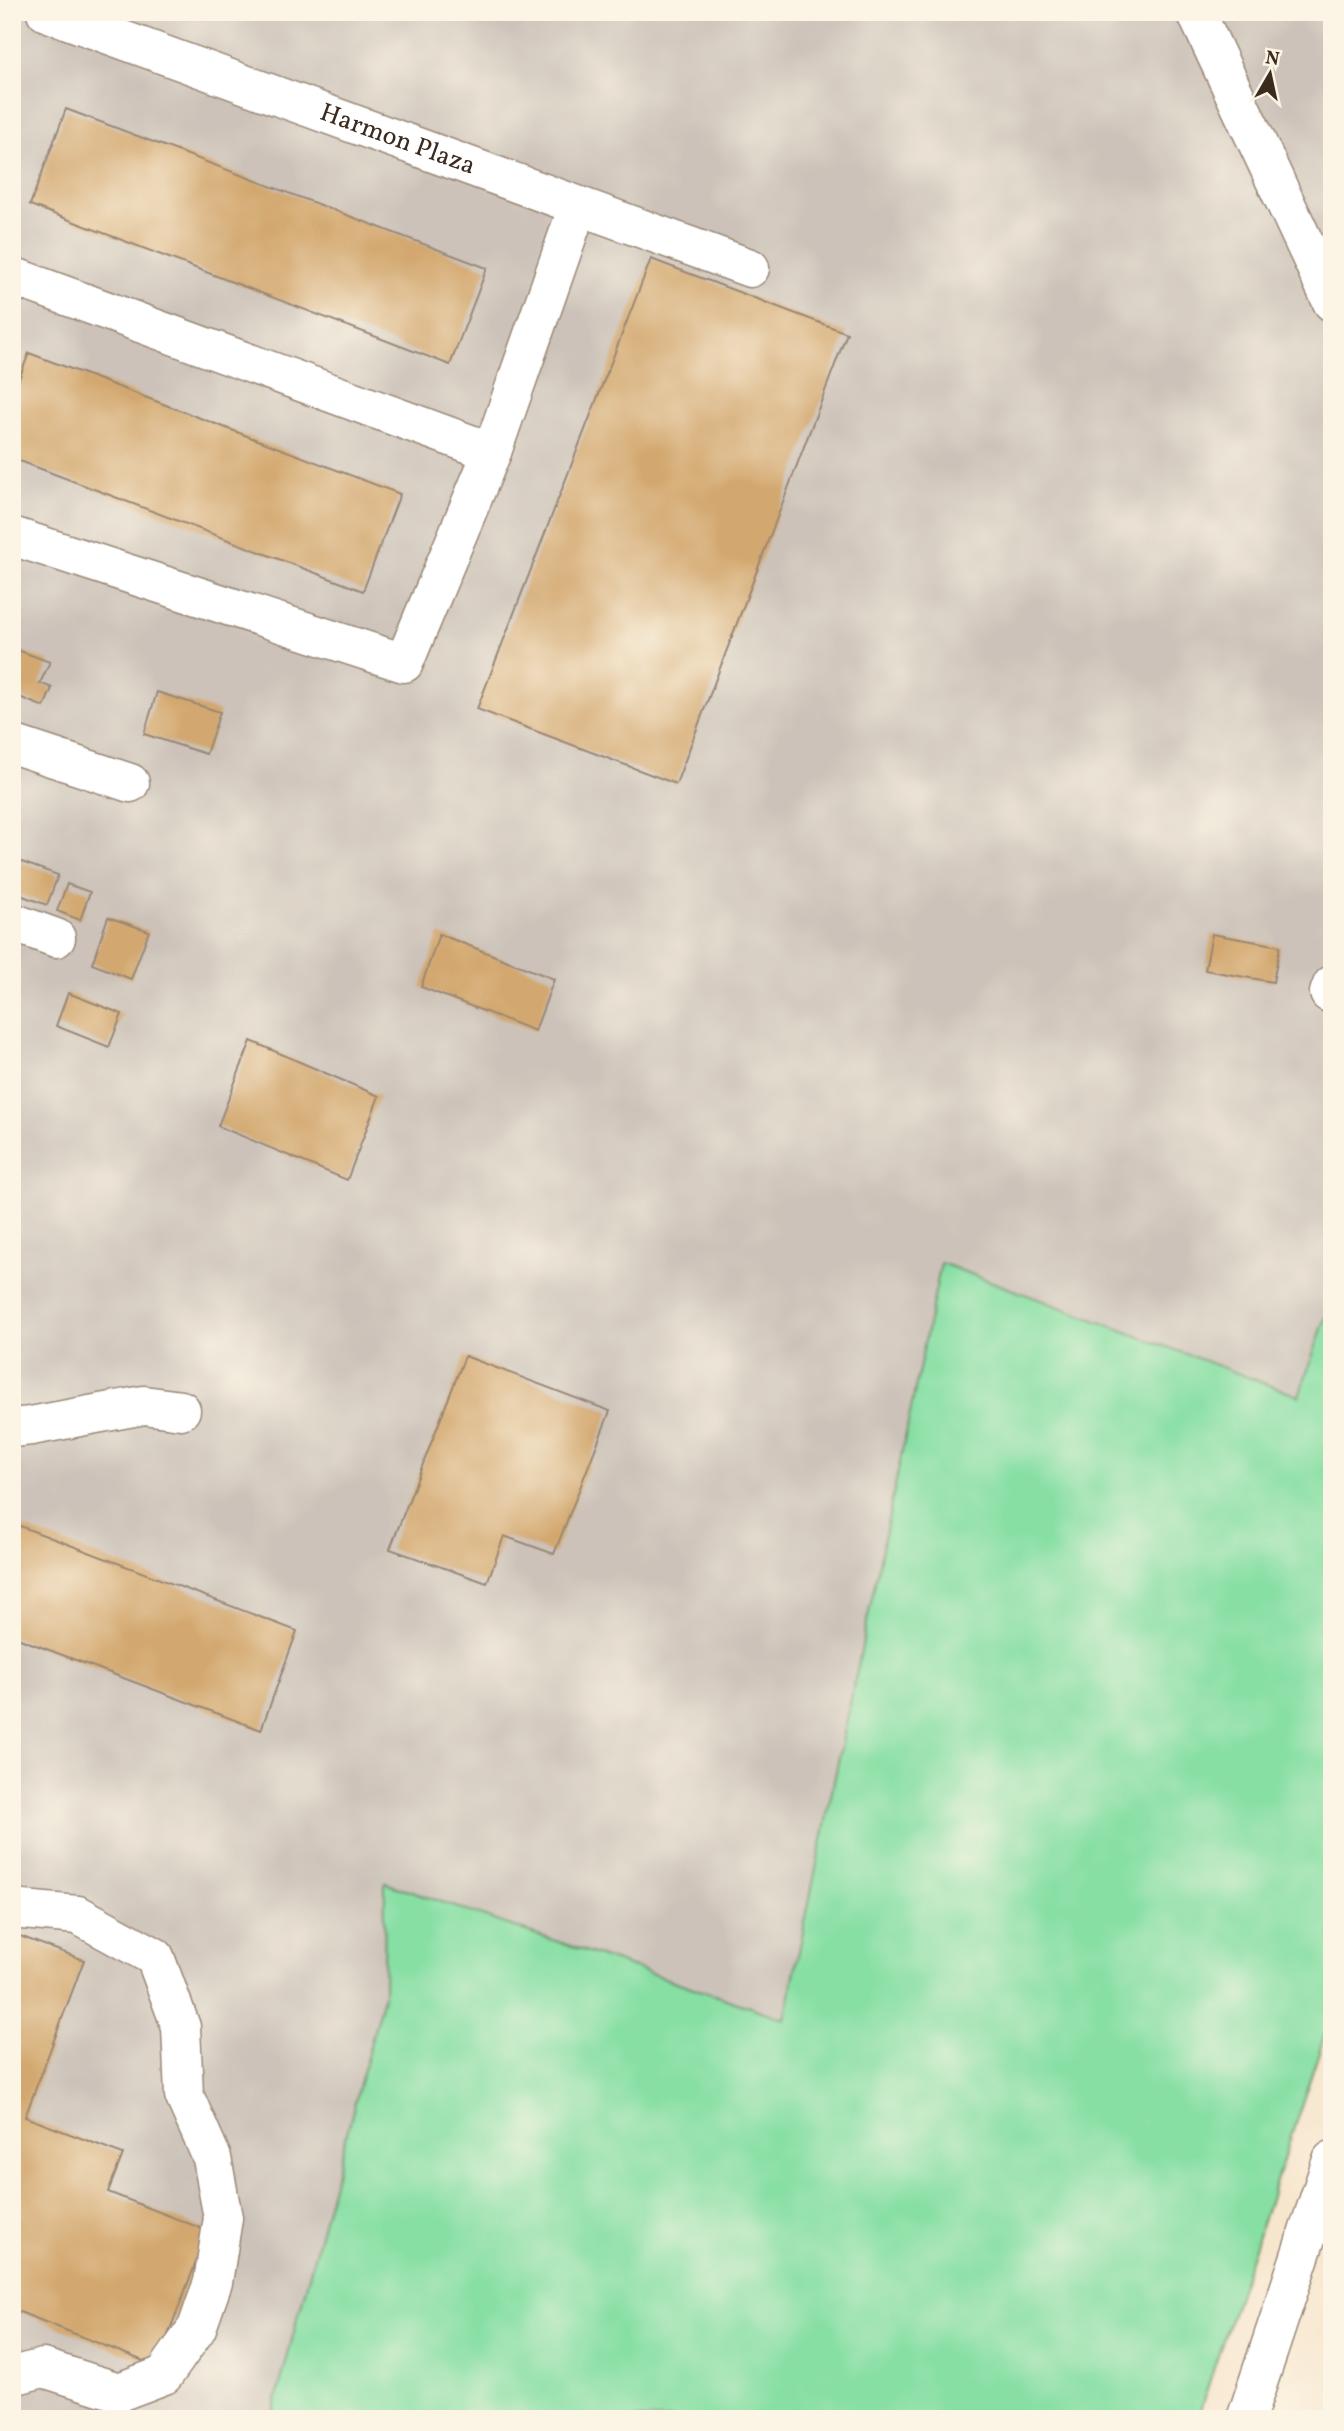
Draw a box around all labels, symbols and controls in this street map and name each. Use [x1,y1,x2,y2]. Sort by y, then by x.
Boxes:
north arrow [1236,38,1306,108]
text: N [1263,45,1281,73]
street label: Harmon Plaza [315,95,480,185]

